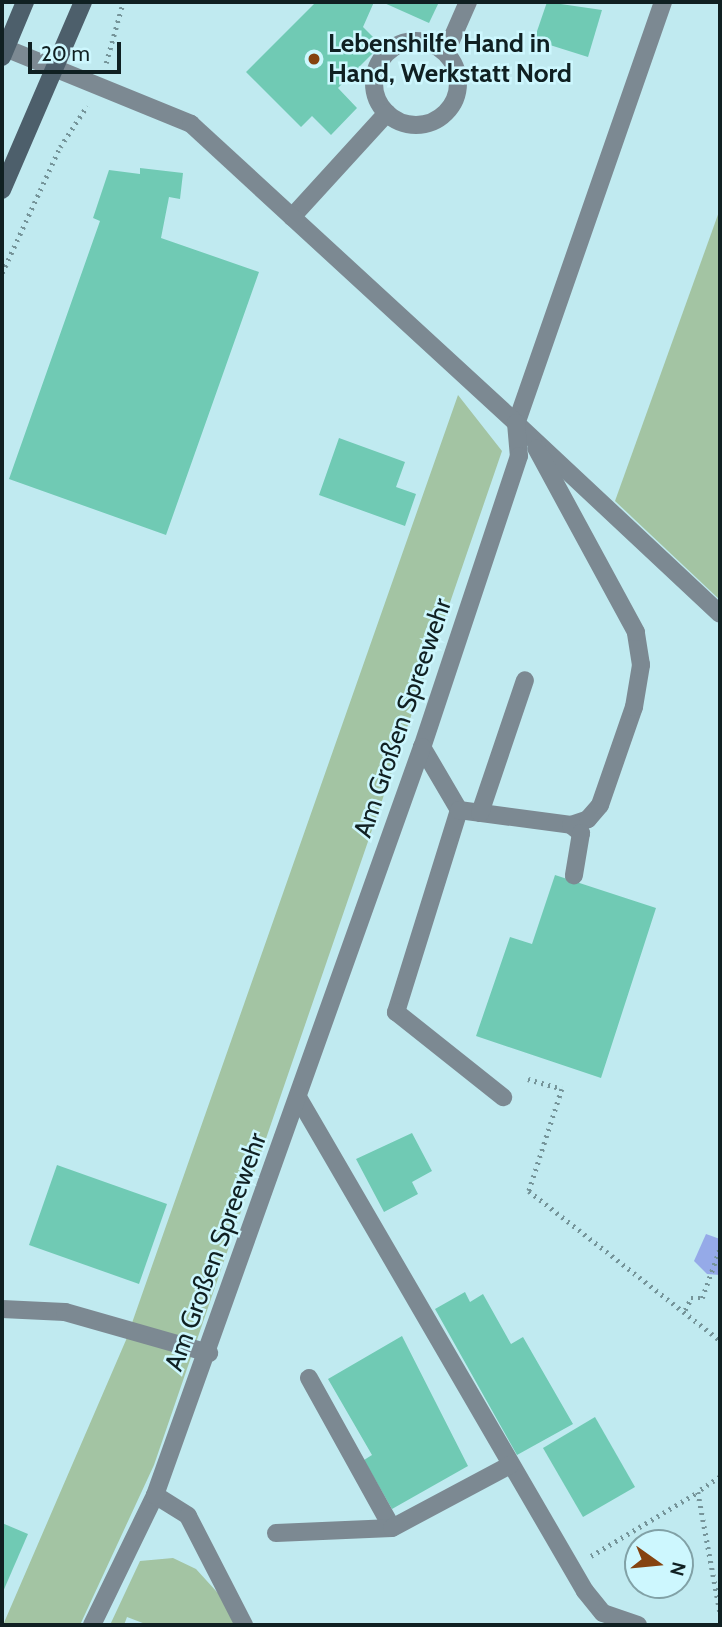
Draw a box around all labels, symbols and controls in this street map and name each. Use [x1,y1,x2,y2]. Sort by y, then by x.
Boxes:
scale bar [32,28,124,72]
place label: Lebenshilfe Hand in Hand, Werkstatt Nord [328,28,572,90]
text: 20 m [41,41,90,66]
marker: Lebenshilfe Hand in Hand, Werkstatt Nord [306,51,322,67]
street label: Am Großen Spreewehr [347,594,459,842]
street label: Am Großen Spreewehr [158,1129,274,1375]
north arrow [624,1529,694,1599]
text: N [665,1560,691,1579]

